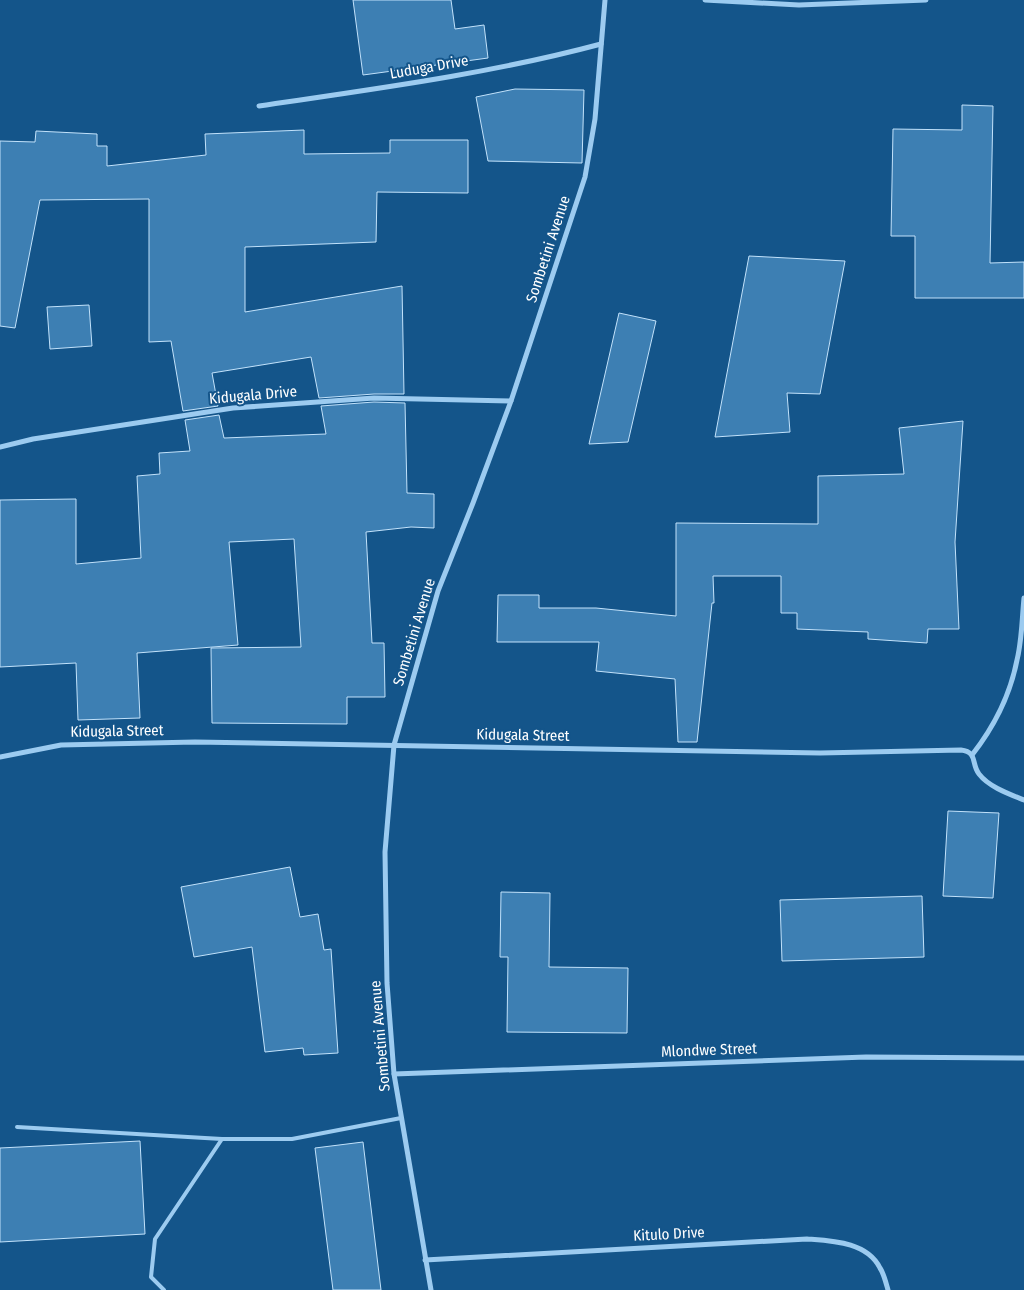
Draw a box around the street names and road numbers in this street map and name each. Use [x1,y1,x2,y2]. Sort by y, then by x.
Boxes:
street label: Luduga Drive [388,51,470,83]
street label: Sombetini Avenue [522,193,574,305]
street label: Kidugala Drive [208,382,298,408]
street label: Sombetini Avenue [389,576,439,688]
street label: Kidugala Street [70,721,164,741]
street label: Kidugala Street [476,725,570,745]
street label: Sombetini Avenue [366,980,394,1092]
street label: Mlondwe Street [661,1039,757,1061]
street label: Kitulo Drive [633,1223,705,1245]

